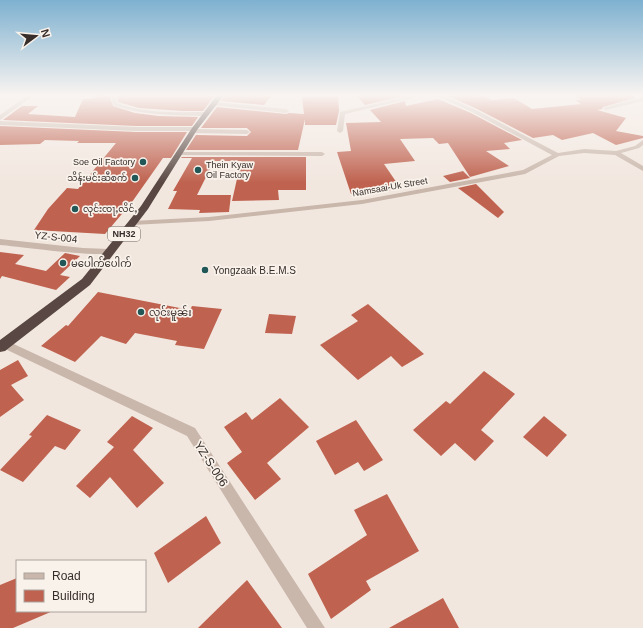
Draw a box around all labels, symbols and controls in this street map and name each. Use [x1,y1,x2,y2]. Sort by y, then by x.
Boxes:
north arrow [16,16,56,56]
text: N [39,28,52,39]
place label: Soe Oil Factory [73,157,135,167]
marker: Soe Oil Factory [138,157,148,167]
place label: Thein Kyaw Oil Factory [206,160,254,180]
marker: Thein Kyaw Oil Factory [193,165,203,175]
place label: သိန်းမင်းဆီစက် [67,171,127,185]
marker: သိန်းမင်းဆီစက် [130,173,140,183]
street label: Namsaai-Uk Street [352,175,429,199]
place label: လုင်းၸႃႇလိင်ႇ [83,202,137,216]
marker: လုင်းၸႃႇလိင်ႇ [70,204,80,214]
road number: NH32 [108,227,140,241]
street label: YZ-S-004 [34,229,78,245]
place label: မပေါက်ပေါက် [71,256,131,269]
marker: မပေါက်ပေါက် [58,258,68,268]
marker: Yongzaak B.E.M.S [200,265,210,275]
place label: Yongzaak B.E.M.S [213,265,296,276]
place label: လုင်းမူၼ်း [149,305,192,321]
marker: လုင်းမူၼ်း [136,307,146,317]
street label: YZ-S-006 [191,439,231,490]
legend [16,560,146,612]
text: Road [52,569,81,583]
text: Building [52,589,95,603]

